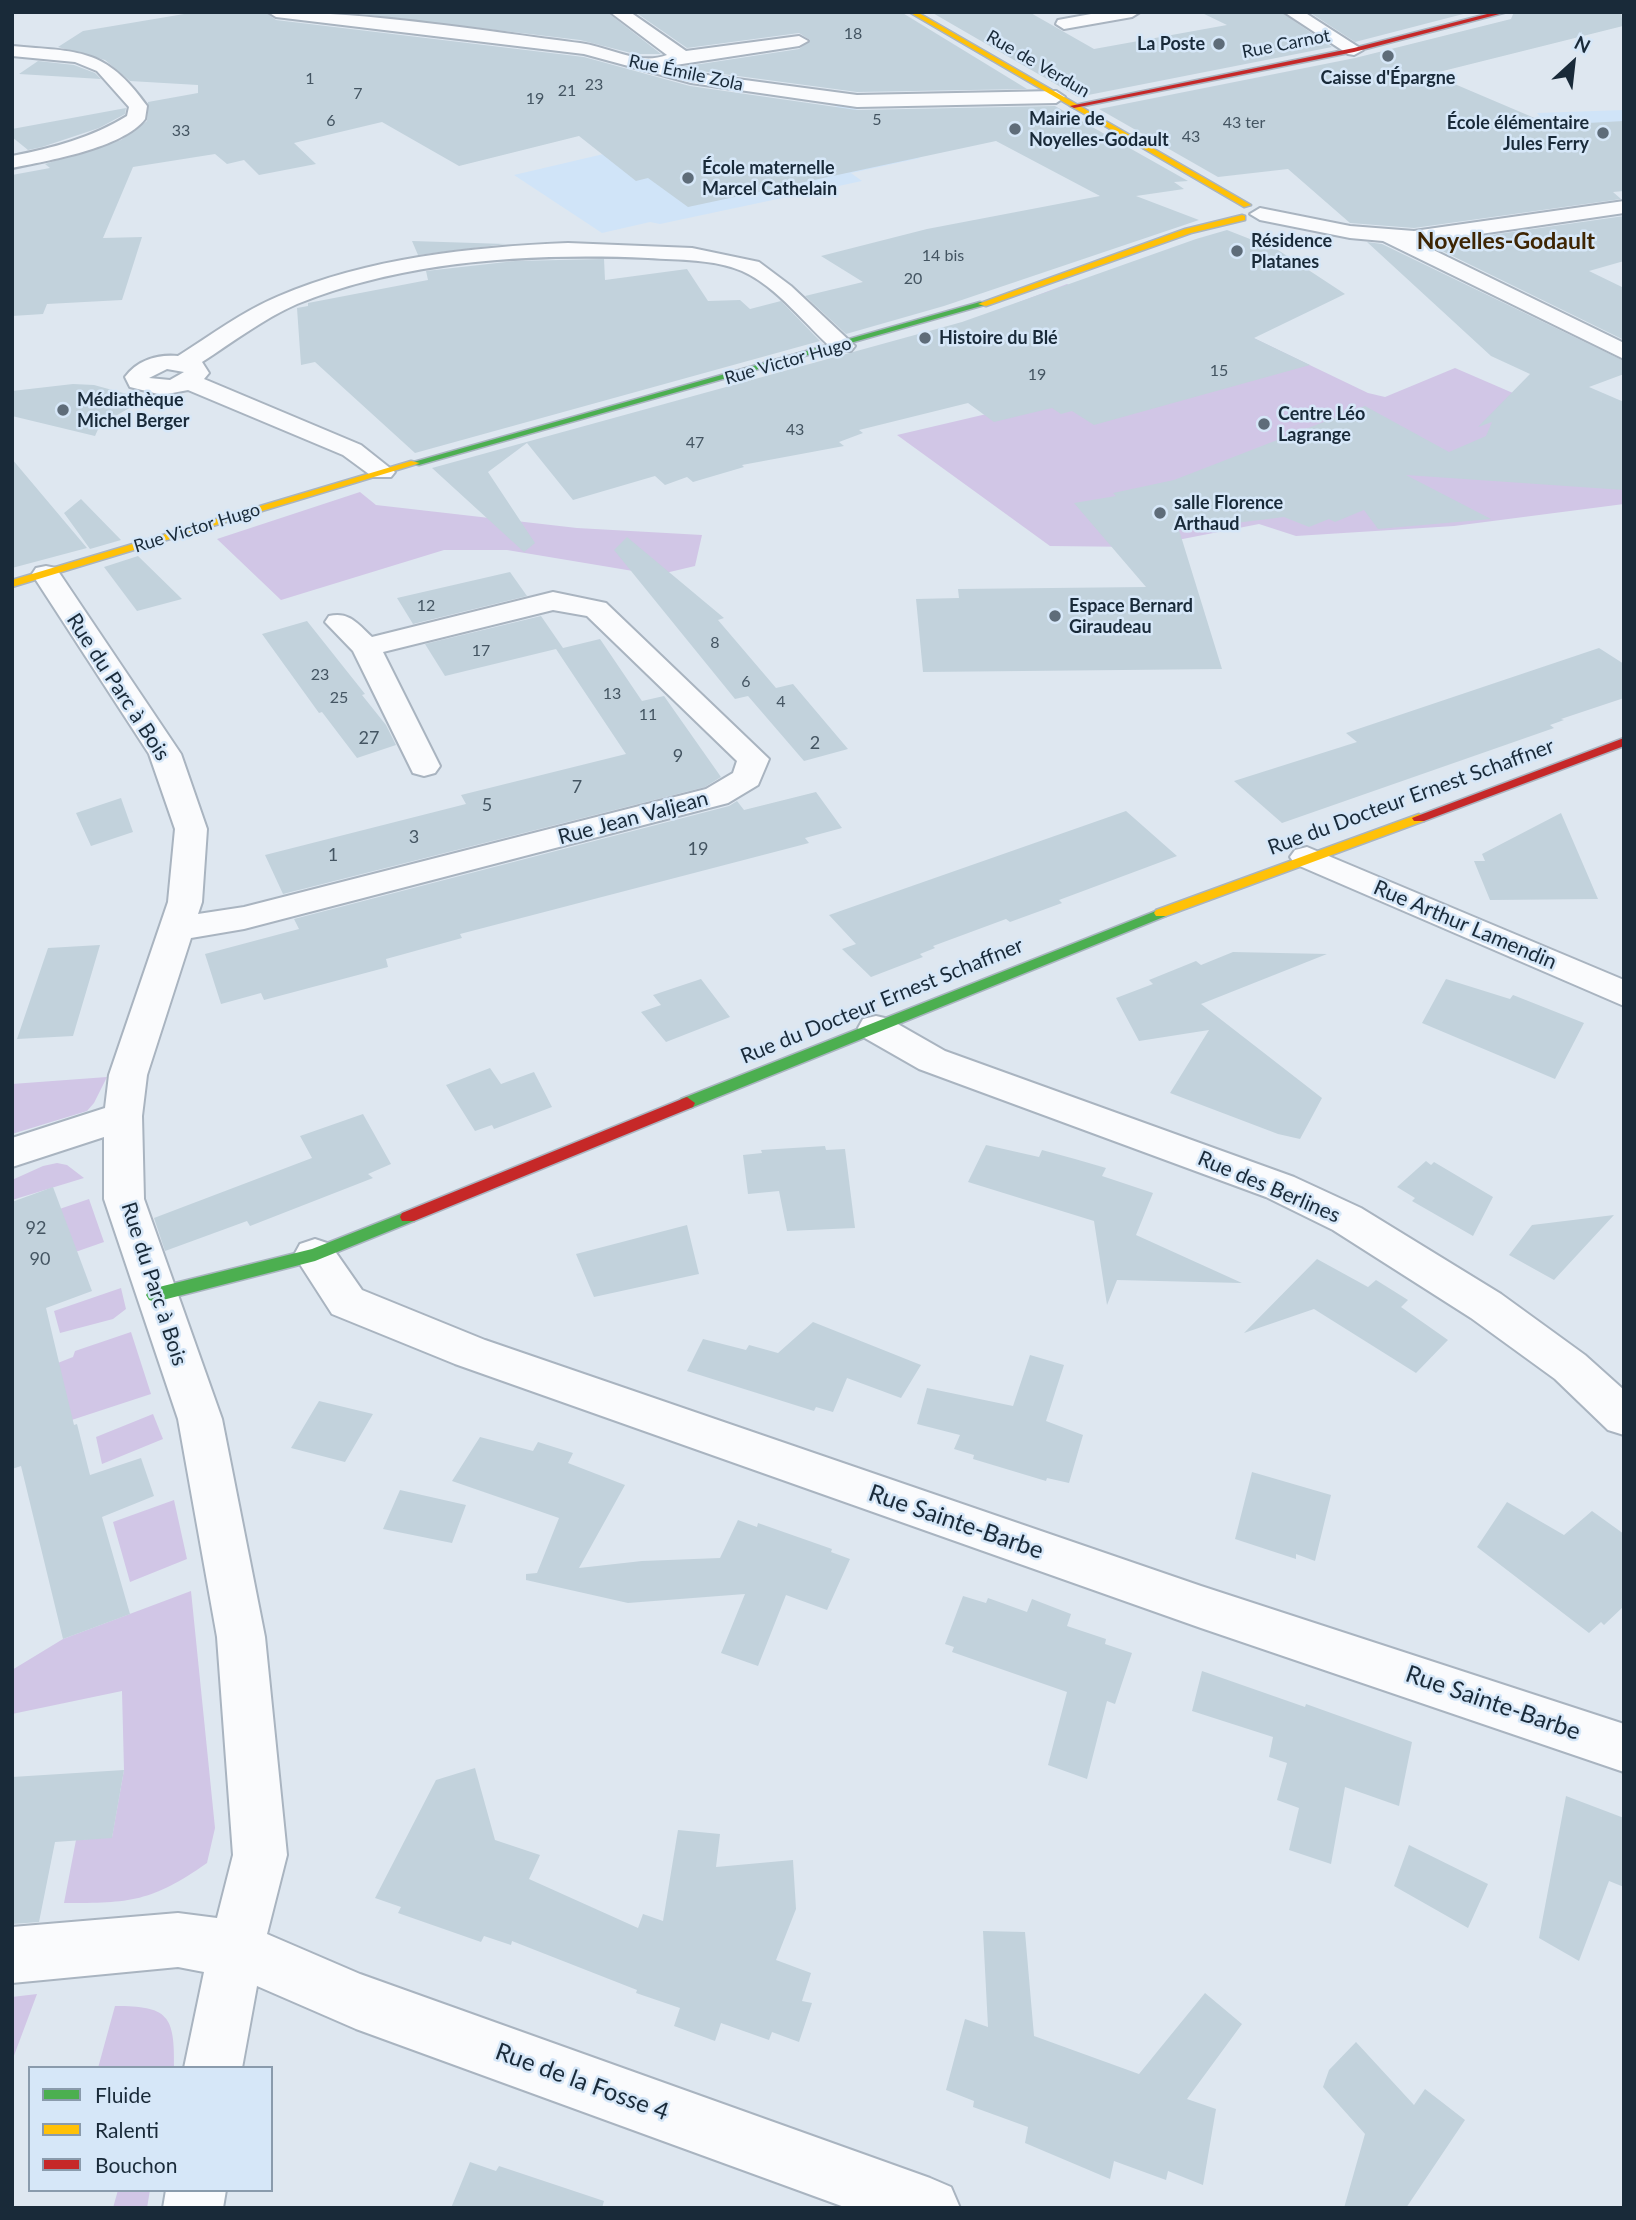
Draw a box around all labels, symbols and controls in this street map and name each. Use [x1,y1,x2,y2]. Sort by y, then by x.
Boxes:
house number: 18 [844,24,862,44]
street label: Rue Carnot [1240,25,1332,63]
street label: Rue de Verdun [982,26,1094,102]
north arrow [1538,28,1608,98]
text: N [1571,30,1594,57]
place label: La Poste [1137,33,1205,55]
marker: La Poste [1211,36,1227,52]
marker: Caisse d'Épargne [1380,48,1396,64]
street label: Rue Émile Zola [627,50,745,96]
place label: Caisse d'Épargne [1321,67,1455,89]
house number: 1 [305,69,315,89]
house number: 23 [585,75,603,95]
house number: 21 [558,81,576,101]
house number: 7 [353,84,363,104]
house number: 19 [526,89,544,109]
place label: Mairie de Noyelles-Godault [1029,108,1169,150]
house number: 5 [872,110,882,130]
house number: 6 [326,111,336,131]
place label: École élémentaire Jules Ferry [1447,112,1589,154]
house number: 43 ter [1223,113,1265,133]
house number: 33 [172,121,190,141]
marker: Mairie de Noyelles-Godault [1007,121,1023,137]
marker: École élémentaire Jules Ferry [1595,125,1611,141]
house number: 43 [1182,127,1200,147]
place label: École maternelle Marcel Cathelain [702,157,837,200]
marker: École maternelle Marcel Cathelain [680,170,696,186]
district label: Noyelles-Godault [1417,228,1595,256]
place label: Résidence Platanes [1251,230,1332,272]
marker: Résidence Platanes [1229,243,1245,259]
house number: 14 bis [922,246,964,266]
house number: 20 [904,269,922,289]
place label: Histoire du Blé [939,327,1058,349]
marker: Histoire du Blé [917,330,933,346]
street label: Rue Victor Hugo [722,333,854,389]
house number: 15 [1210,361,1228,381]
house number: 19 [1028,365,1046,385]
place label: Médiathèque Michel Berger [77,389,189,432]
marker: Médiathèque Michel Berger [55,402,71,418]
place label: Centre Léo Lagrange [1278,403,1365,446]
marker: Centre Léo Lagrange [1256,416,1272,432]
house number: 43 [786,420,804,440]
house number: 47 [686,433,704,453]
place label: salle Florence Arthaud [1174,492,1283,534]
street label: Rue Victor Hugo [131,499,263,557]
marker: salle Florence Arthaud [1152,505,1168,521]
place label: Espace Bernard Giraudeau [1069,595,1193,638]
house number: 12 [417,596,435,616]
marker: Espace Bernard Giraudeau [1047,608,1063,624]
street label: Rue du Parc à Bois [61,609,175,765]
house number: 8 [710,633,720,653]
house number: 17 [472,641,490,661]
house number: 23 [311,665,329,685]
house number: 6 [741,672,751,692]
house number: 13 [603,684,621,704]
house number: 25 [330,688,348,708]
house number: 4 [776,692,786,712]
house number: 11 [639,705,657,725]
house number: 27 [359,727,379,749]
house number: 2 [810,732,820,754]
street label: Rue du Docteur Ernest Schaffner [1264,733,1558,861]
house number: 9 [673,745,683,767]
house number: 7 [572,776,582,798]
street label: Rue Jean Valjean [555,786,711,850]
house number: 5 [482,794,492,816]
house number: 3 [409,826,419,848]
house number: 19 [688,838,708,860]
house number: 1 [328,844,338,866]
street label: Rue Arthur Lamendin [1370,875,1560,975]
street label: Rue du Docteur Ernest Schaffner [737,933,1027,1069]
street label: Rue des Berlines [1194,1146,1344,1228]
street label: Rue du Parc à Bois [116,1199,192,1369]
house number: 92 [26,1217,46,1239]
house number: 90 [30,1248,50,1270]
street label: Rue Sainte-Barbe [865,1479,1047,1565]
street label: Rue Sainte-Barbe [1402,1660,1584,1746]
street label: Rue de la Fosse 4 [491,2037,673,2127]
legend [28,2066,273,2192]
text: Fluide [95,2082,151,2107]
text: Ralenti [95,2117,159,2142]
text: Bouchon [95,2152,177,2177]

